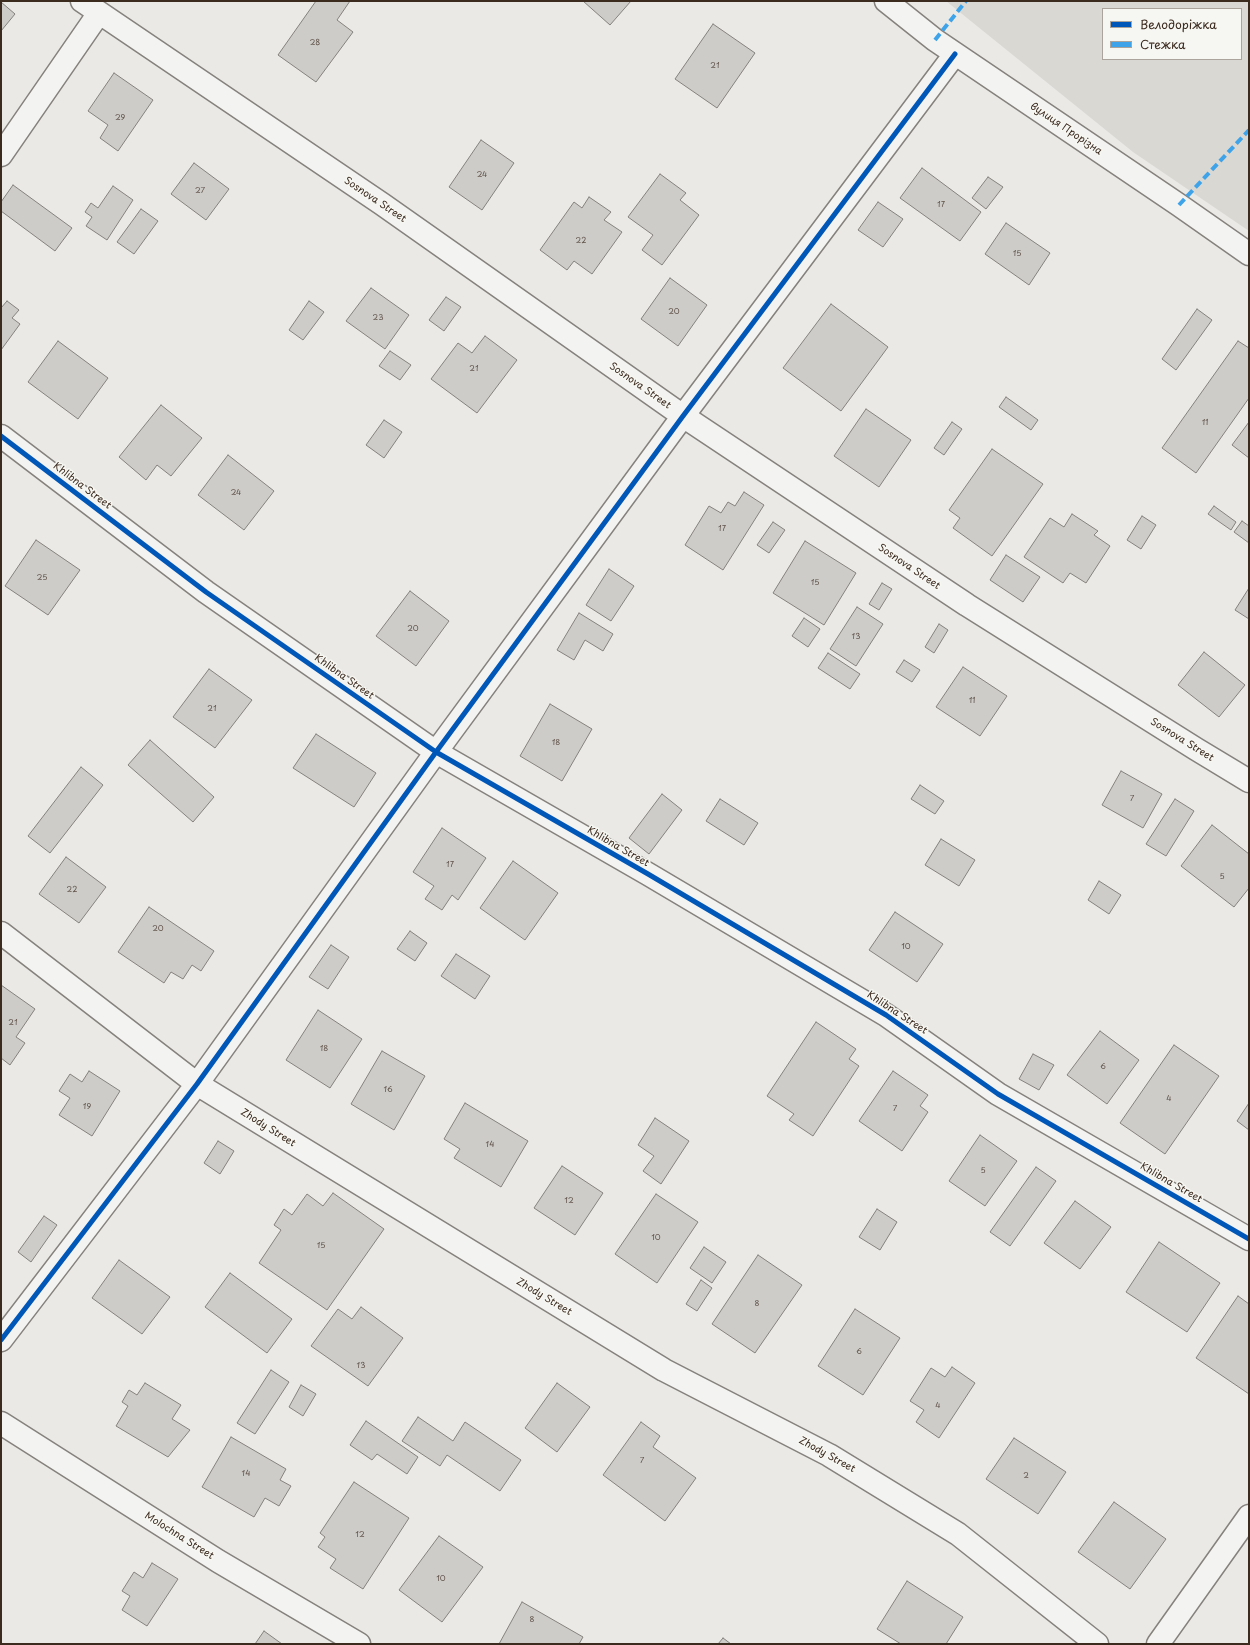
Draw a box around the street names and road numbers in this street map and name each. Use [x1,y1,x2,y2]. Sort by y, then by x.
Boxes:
street label: вулиця Прорізна [1028,100,1104,158]
street label: Sosnova Street [342,175,408,225]
street label: Sosnova Street [607,360,673,412]
street label: Khlibna Street [51,460,113,512]
street label: Sosnova Street [876,542,942,592]
street label: Khlibna Street [312,652,376,702]
street label: Sosnova Street [1148,716,1216,764]
street label: Khlibna Street [585,824,651,870]
street label: Khlibna Street [864,989,930,1037]
street label: Zhody Street [238,1106,298,1150]
street label: Khlibna Street [1138,1160,1204,1206]
street label: Zhody Street [514,1276,574,1318]
street label: Zhody Street [797,1435,857,1475]
street label: Molochna Street [142,1510,216,1562]

